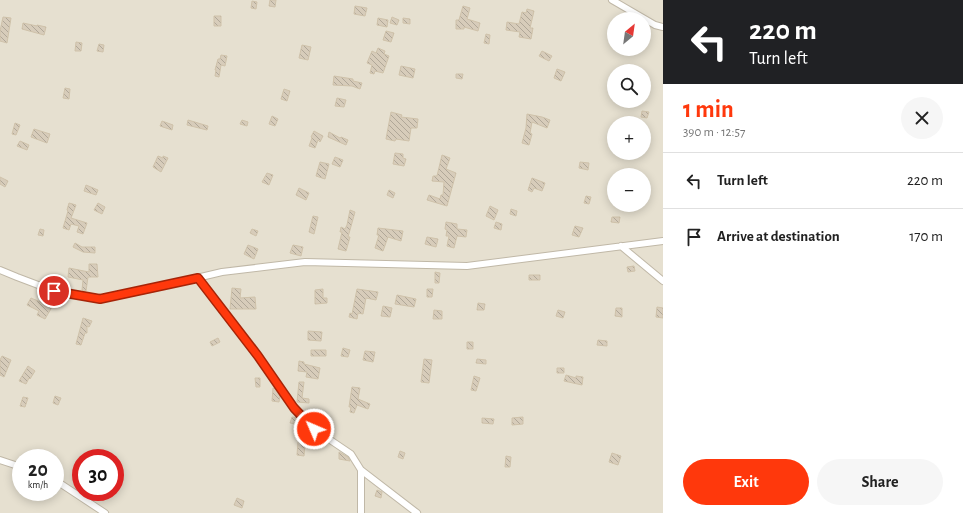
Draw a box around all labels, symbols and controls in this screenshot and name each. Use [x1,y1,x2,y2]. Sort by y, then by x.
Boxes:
north arrow [607,12,651,56]
map controls [607,12,651,212]
icon: left [683,16,735,68]
text: 220 m [749,17,817,45]
text: Turn left [749,50,808,68]
button: search [607,64,651,108]
button: close [901,97,943,139]
text: 1 min [683,98,734,122]
button: + [607,116,651,160]
text: 390 m · 12:57 [683,126,745,139]
button: − [607,168,651,212]
icon: left [683,170,705,192]
text: Turn left [717,173,768,188]
text: 220 m [907,173,943,188]
icon: arrive [683,226,705,248]
text: Arrive at destination [717,229,840,244]
text: 170 m [909,229,943,244]
pin [37,274,71,308]
icon: arrive [43,280,65,302]
position arrow [293,408,335,450]
speed limit sign: 30 [72,449,124,501]
button: Exit [683,459,809,505]
button: Share [817,459,943,505]
text: 20 [28,460,48,480]
text: km/h [28,480,48,490]

